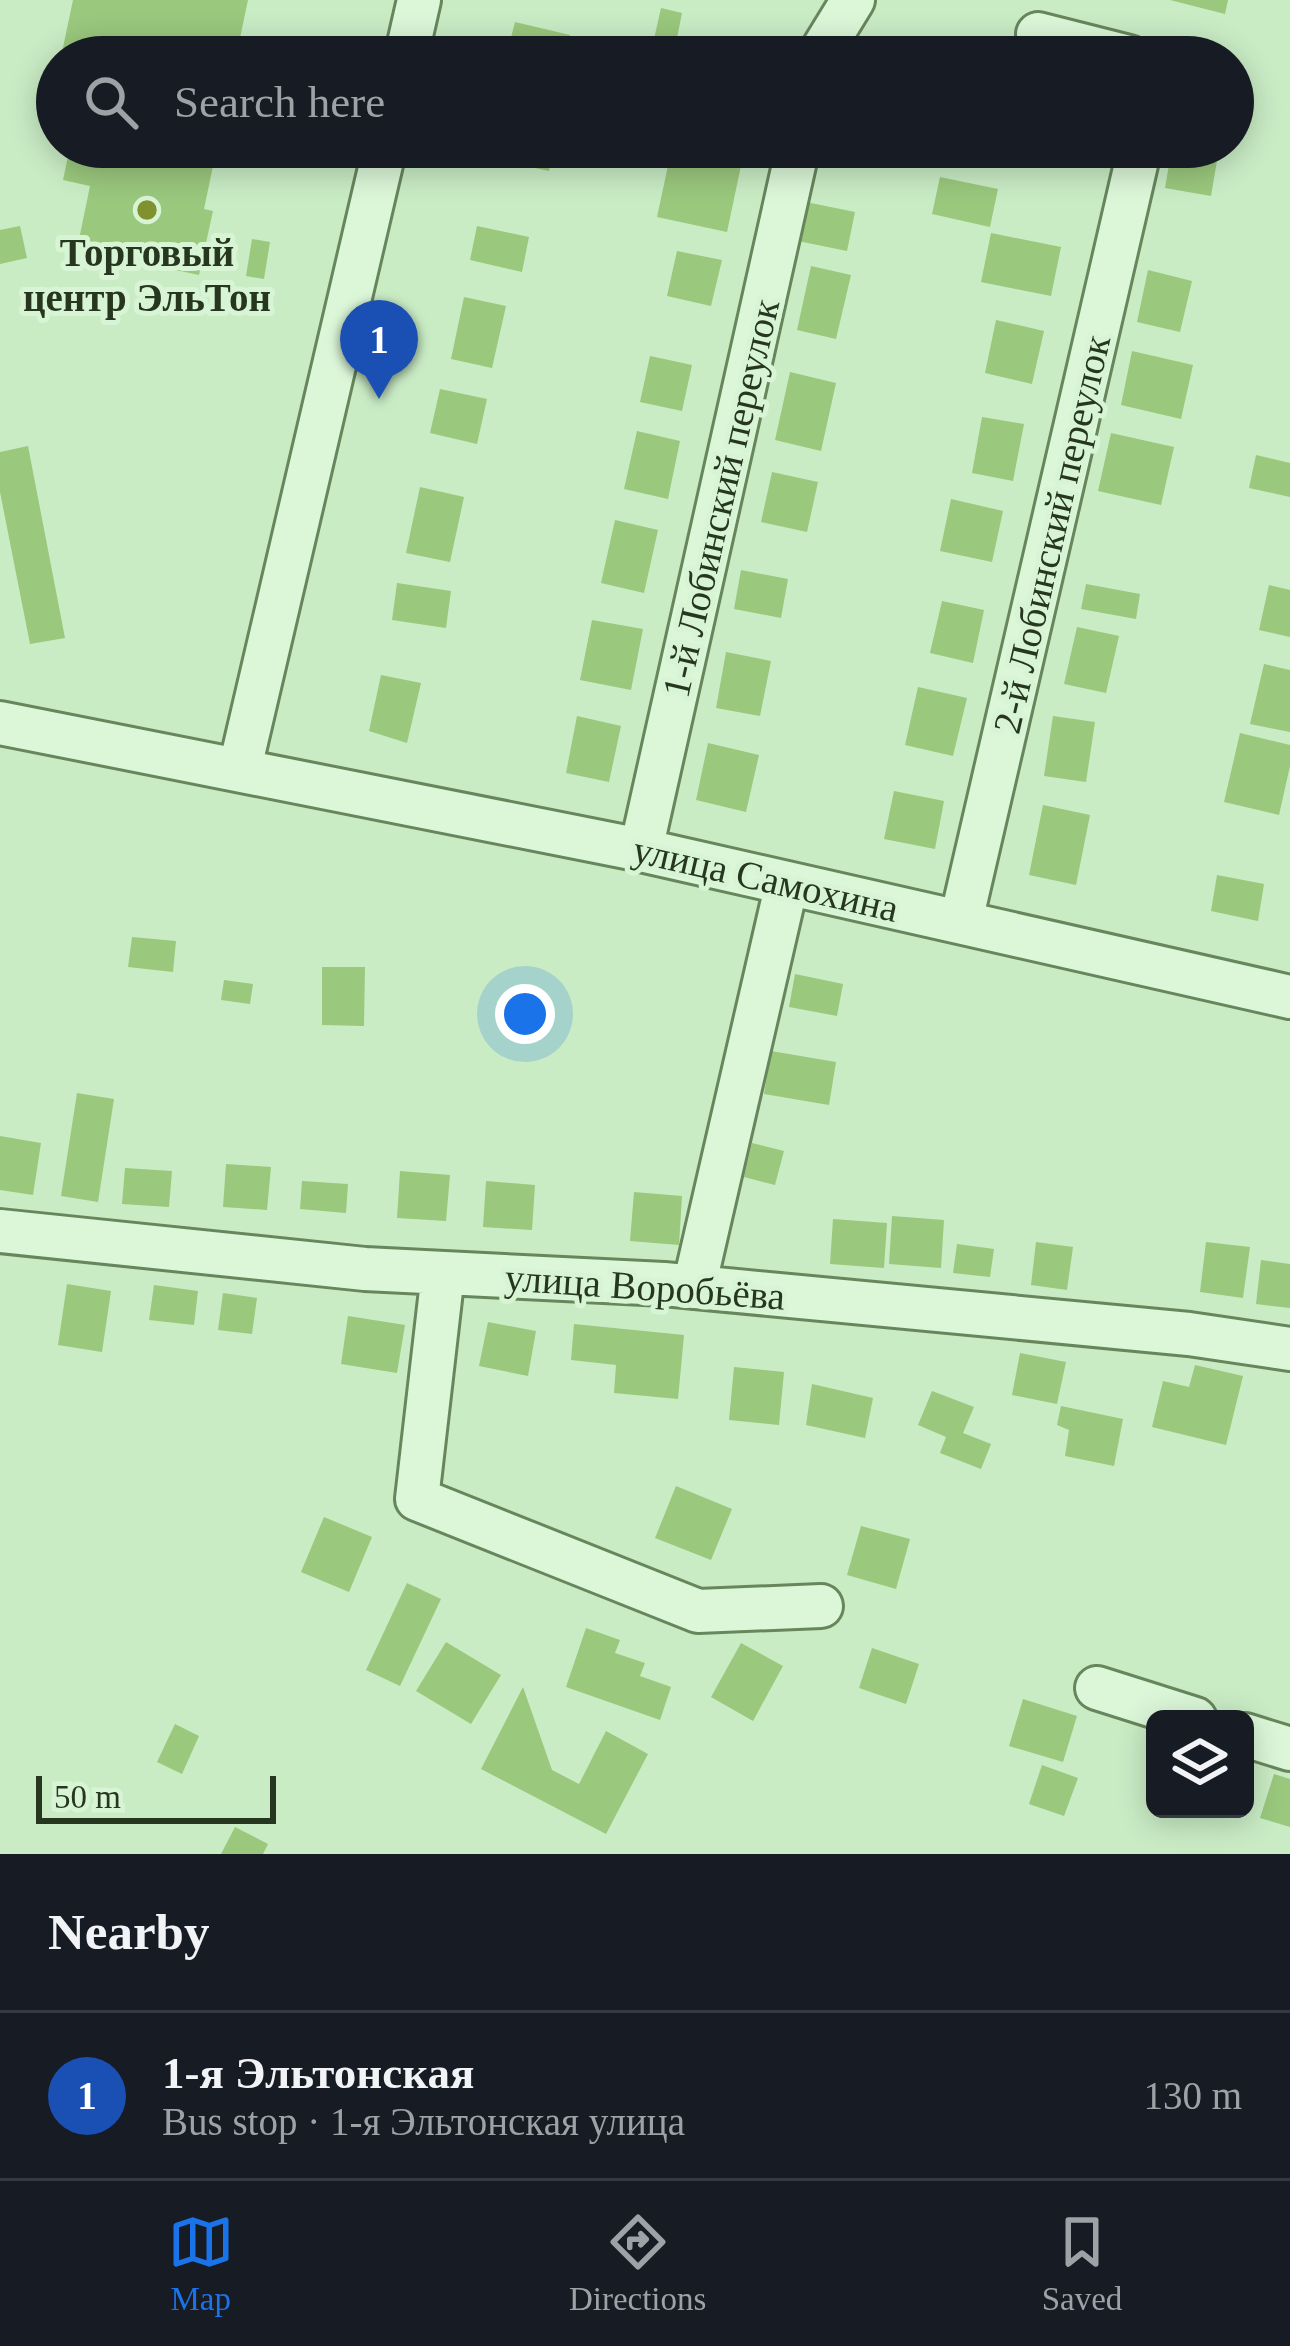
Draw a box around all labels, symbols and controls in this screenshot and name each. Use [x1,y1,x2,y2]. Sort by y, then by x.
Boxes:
search box [36,36,1254,168]
icon: search [78,69,144,135]
text: Search here [174,77,385,127]
marker: Торговый центр ЭльТон [134,197,160,223]
place label: Торговый центр ЭльТон [23,231,271,320]
street label: 1-й Лобинский переулок [654,295,788,702]
pin: 1 [340,300,418,399]
street label: 2-й Лобинский переулок [985,331,1119,738]
street label: улица Самохина [629,827,903,931]
your location [495,984,555,1044]
street label: улица Воробьёва [503,1255,786,1319]
map controls [1146,1710,1254,1818]
button: layers [1146,1710,1254,1818]
scale bar [36,1770,276,1823]
text: 50 m [54,1779,121,1815]
text: Nearby [48,1904,209,1960]
text: 1-я Эльтонская [162,2048,474,2098]
text: 1 [77,2074,97,2117]
text: 130 m [1143,2074,1242,2117]
text: Bus stop · 1-я Эльтонская улица [162,2100,685,2143]
tab: Map [168,2209,234,2318]
tab: Directions [569,2209,706,2318]
tab: Saved [1042,2209,1122,2318]

